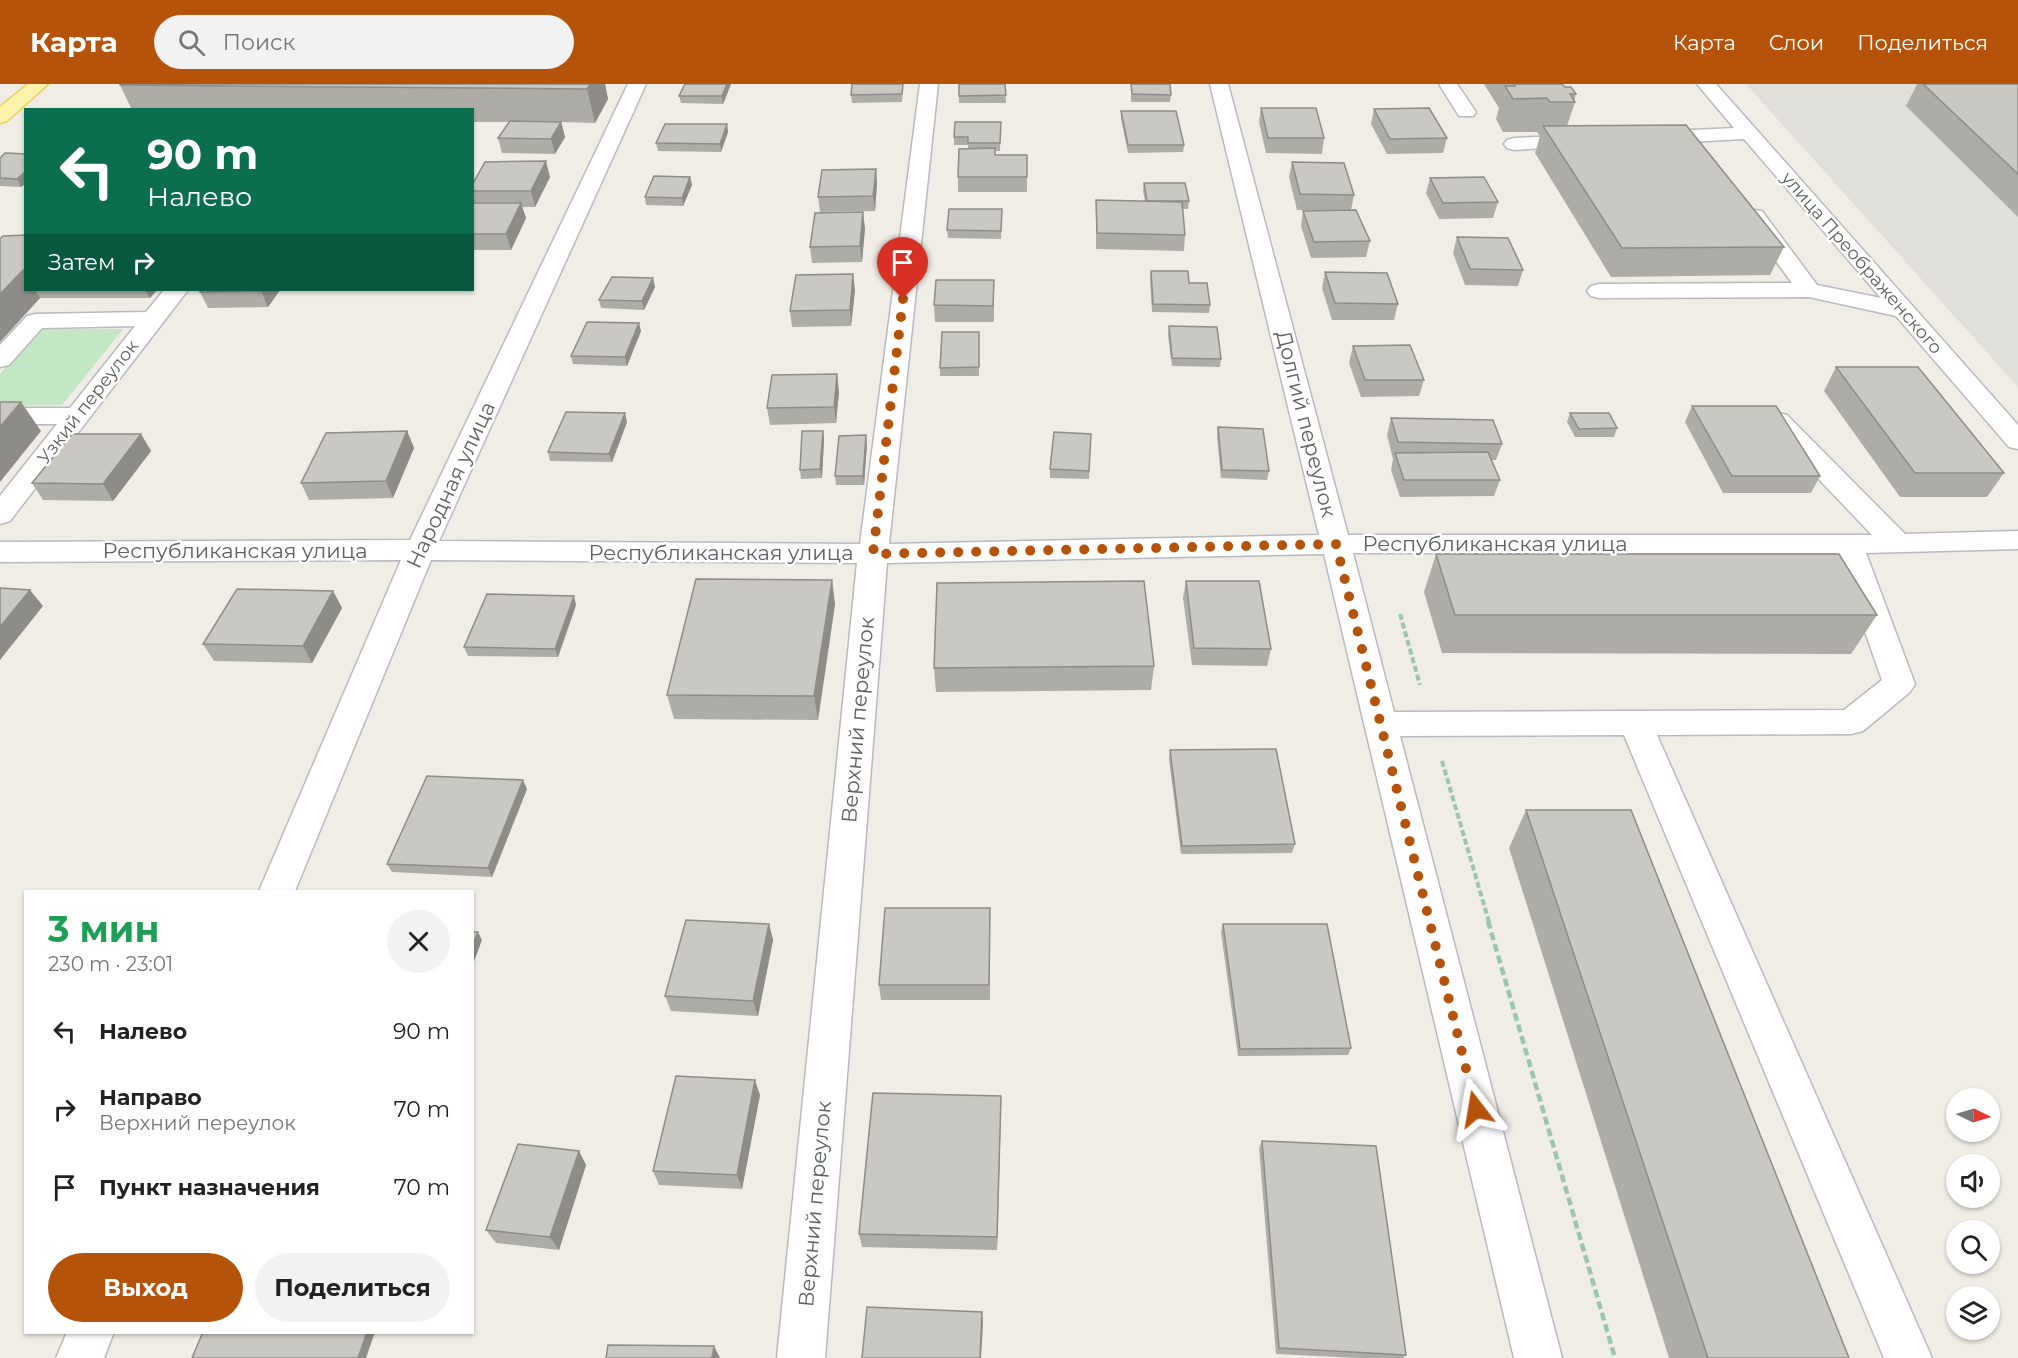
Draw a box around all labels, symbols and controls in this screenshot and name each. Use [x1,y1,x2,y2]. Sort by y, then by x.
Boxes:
search box [154,15,574,69]
text: Карта [30,25,118,59]
icon: search [175,26,208,59]
text: Поиск [223,29,295,56]
text: Карта [1673,30,1736,55]
text: Слои [1769,30,1824,55]
text: Поделиться [1857,30,1988,55]
text: 90 m [147,128,258,180]
icon: left [48,132,126,210]
street label: улица Преображенского [1776,167,1947,359]
text: Налево [147,180,252,213]
pin [877,237,928,299]
icon: right [127,246,160,279]
icon: arrive [886,246,919,279]
text: Затем [48,249,115,276]
street label: Долгий переулок [1271,328,1342,520]
street label: Узкий переулок [33,335,144,468]
street label: Народная улица [401,397,500,572]
street label: Республиканская улица [1363,531,1627,556]
street label: Республиканская улица [103,538,367,563]
street label: Республиканская улица [589,540,853,565]
street label: Верхний переулок [836,616,879,824]
text: 3 мин [48,907,159,951]
button: close [387,910,450,973]
text: 230 m · 23:01 [48,952,173,976]
icon: left [48,1015,81,1048]
text: Налево [99,1018,187,1045]
text: 90 m [393,1018,450,1045]
position arrow [1444,1077,1508,1141]
text: Направо [99,1084,202,1111]
north arrow [1946,1088,2000,1142]
map controls [1946,1088,2000,1340]
icon: right [48,1093,81,1126]
text: 70 m [394,1096,450,1123]
street label: Верхний переулок [793,1100,836,1308]
text: Верхний переулок [99,1111,296,1135]
button: sound [1946,1154,2000,1208]
icon: arrive [48,1171,81,1204]
text: Пункт назначения [99,1174,320,1201]
text: 70 m [394,1174,450,1201]
button: search [1946,1220,2000,1274]
button: Выход [48,1253,243,1322]
button: Поделиться [255,1253,450,1322]
button: layers [1946,1286,2000,1340]

